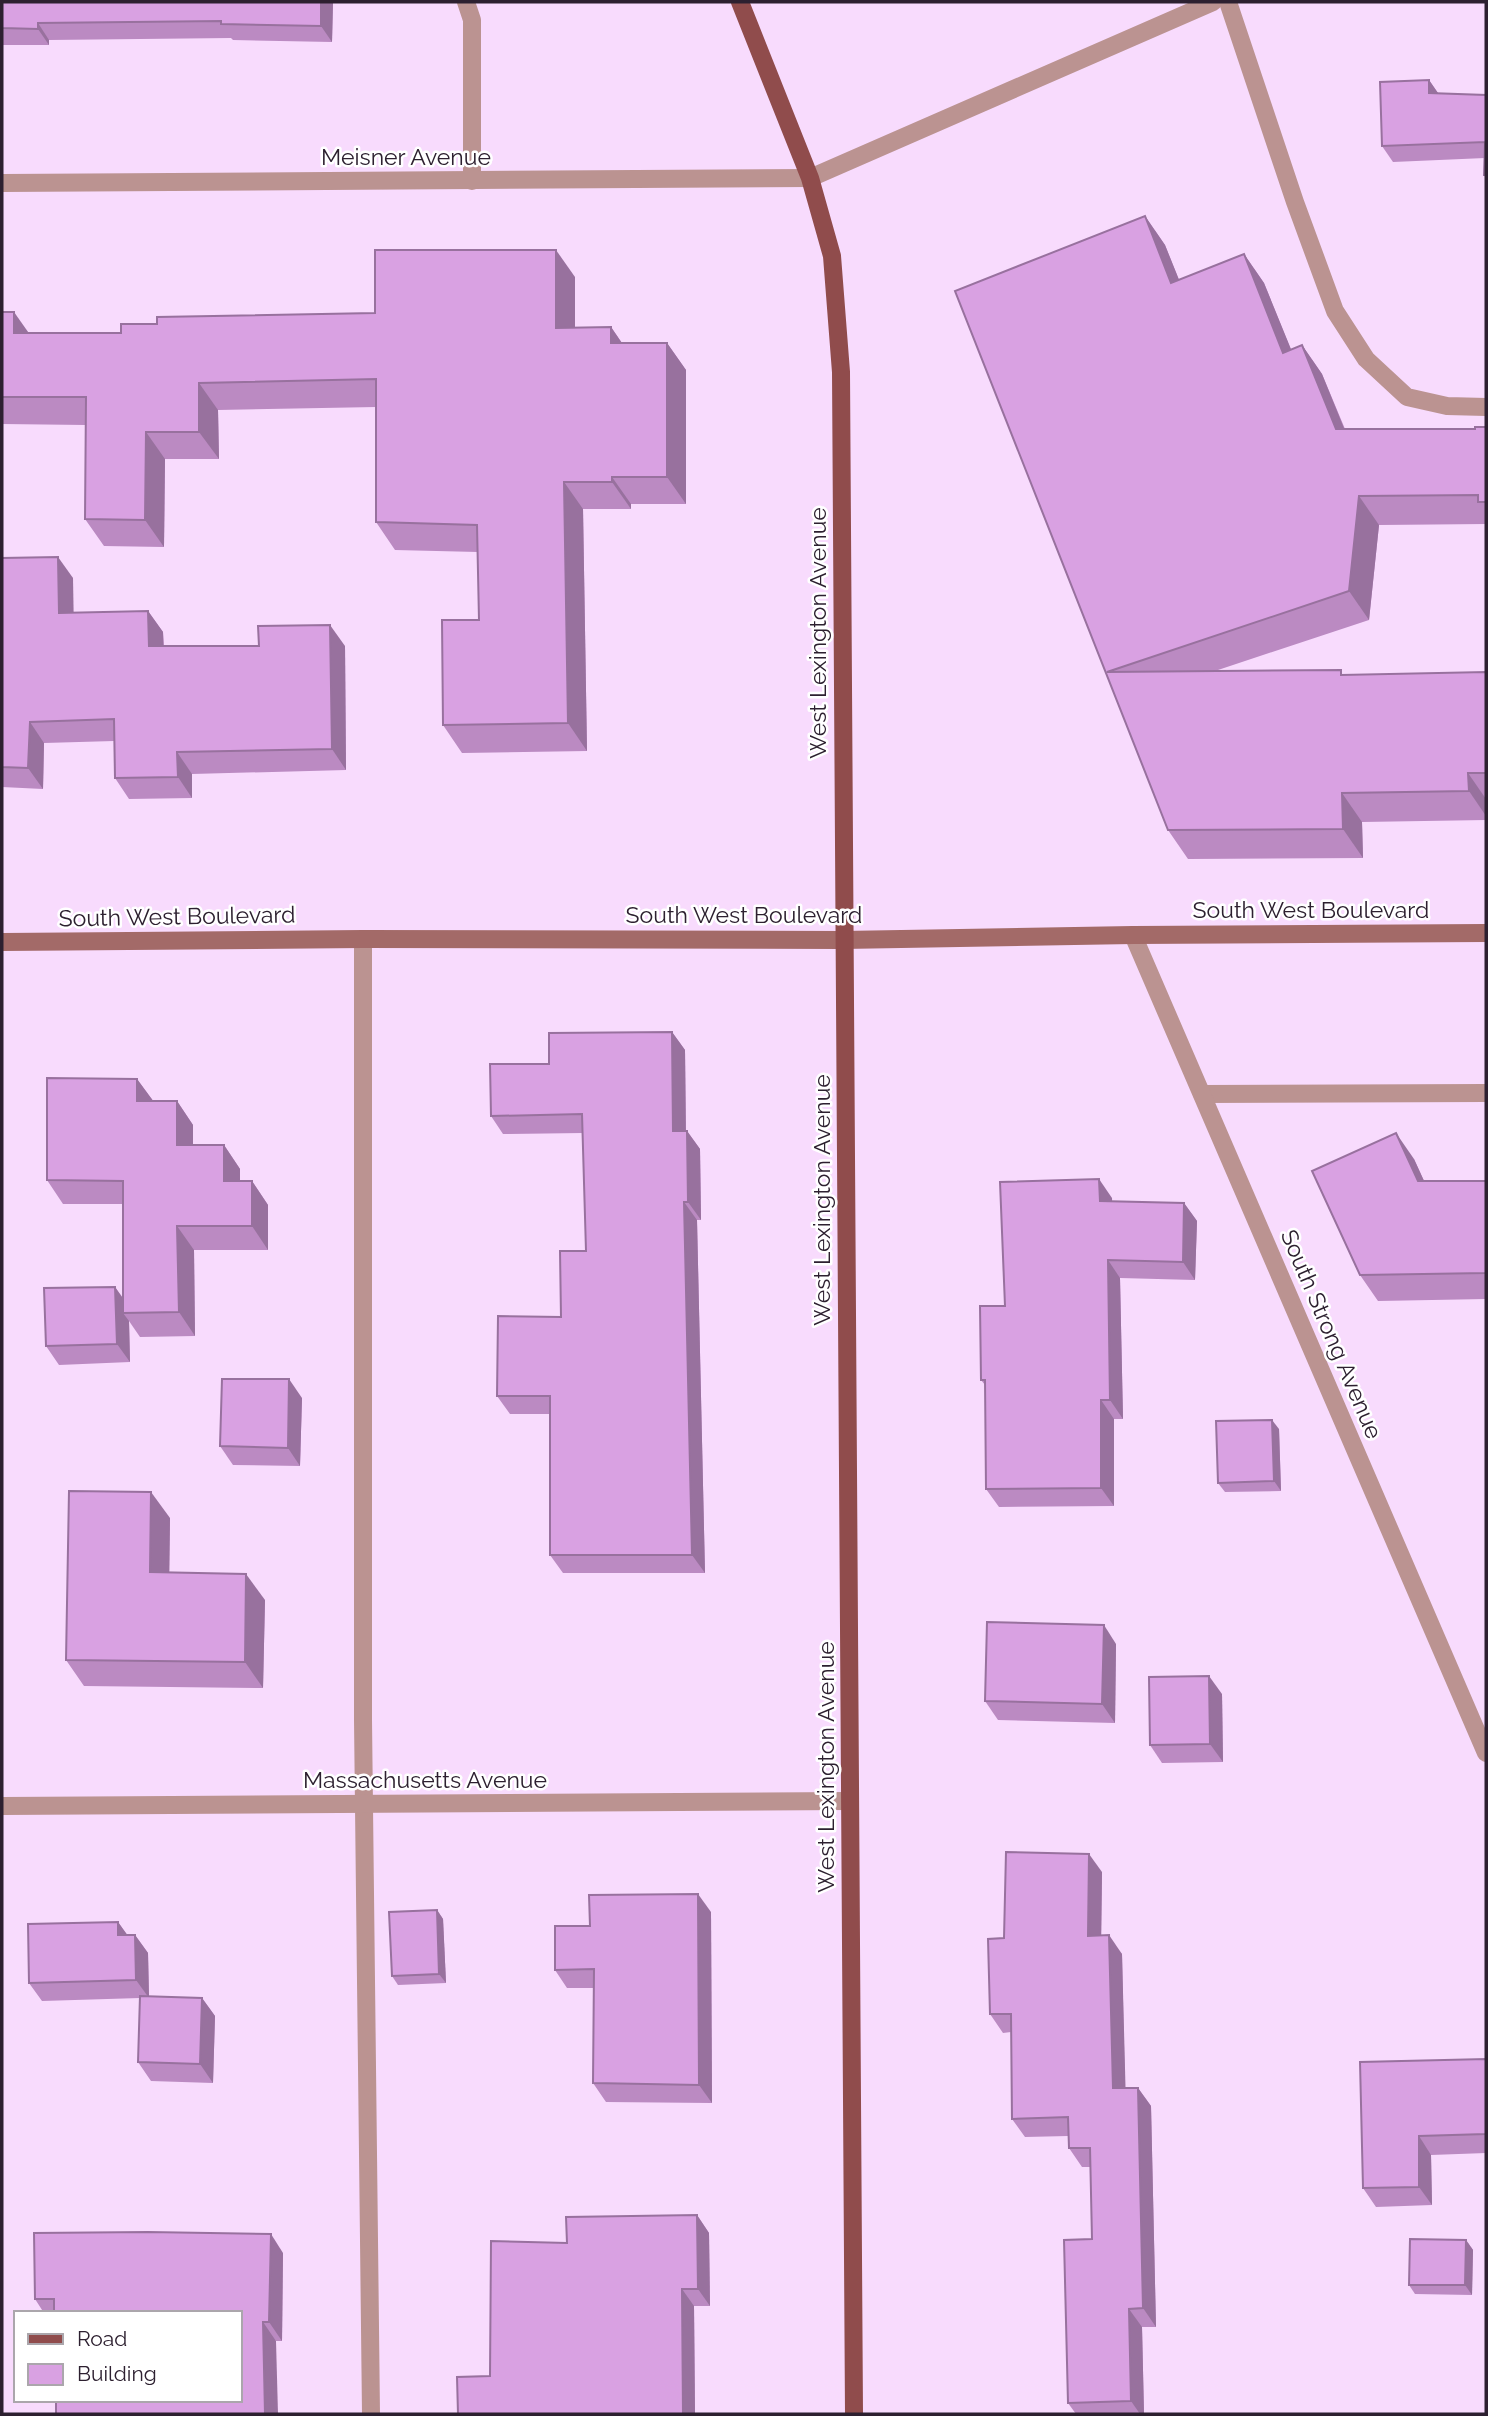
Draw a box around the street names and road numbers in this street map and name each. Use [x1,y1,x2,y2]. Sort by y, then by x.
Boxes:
street label: Meisner Avenue [321,143,491,170]
street label: West Lexington Avenue [804,507,831,759]
street label: South West Boulevard [1193,896,1429,923]
street label: South West Boulevard [58,900,296,932]
street label: South West Boulevard [626,901,862,928]
street label: West Lexington Avenue [808,1074,835,1326]
street label: South Strong Avenue [1276,1225,1388,1443]
street label: West Lexington Avenue [812,1641,839,1893]
street label: Massachusetts Avenue [303,1766,547,1793]

